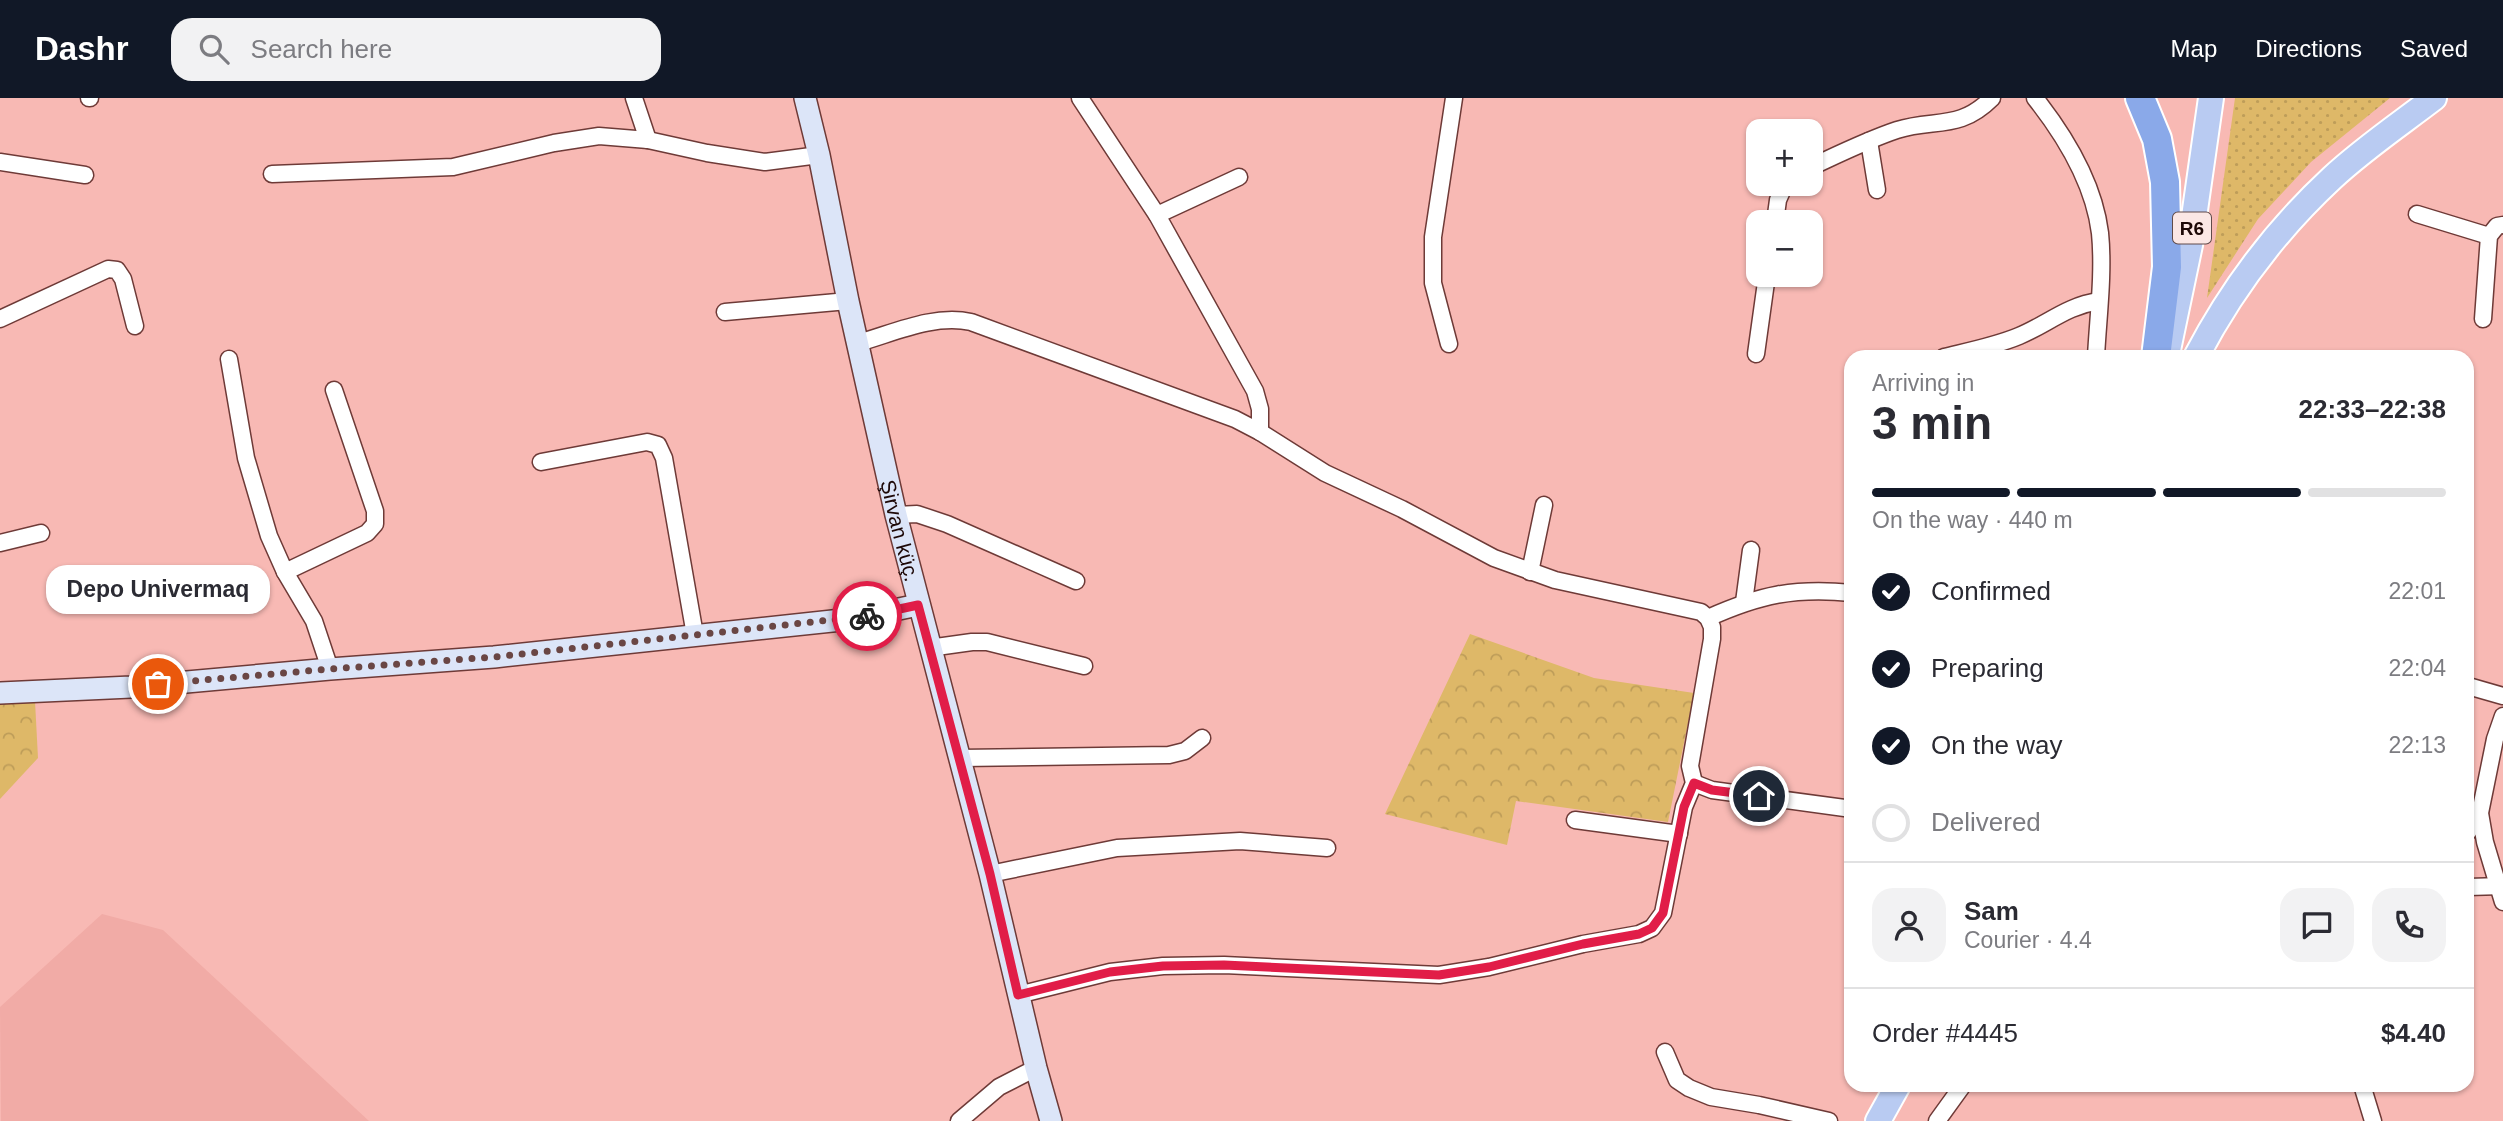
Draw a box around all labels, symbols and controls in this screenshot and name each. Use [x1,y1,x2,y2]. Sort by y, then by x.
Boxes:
search box [171,18,661,81]
text: Dashr [35,30,129,67]
icon: search [195,30,233,68]
text: Search here [251,34,392,64]
text: Map [2171,35,2217,62]
text: Directions [2255,35,2362,62]
text: Saved [2400,35,2468,62]
map controls [1746,119,1823,287]
button: + [1746,119,1823,196]
button: − [1746,210,1823,287]
road number: R6 [2173,212,2211,244]
text: Arriving in [1872,370,1974,396]
text: 22:33–22:38 [2299,394,2446,424]
text: 3 min [1872,397,1992,449]
street label: Şirvan küç. [877,478,924,584]
text: On the way · 440 m [1872,507,2073,533]
callout: Depo Univermaq [46,565,270,614]
icon: check [1872,573,1910,611]
text: Depo Univermaq [67,576,249,602]
text: Confirmed [1931,576,2051,606]
text: 22:01 [2388,578,2446,604]
courier [832,581,902,651]
icon: bike [848,597,886,635]
icon: check [1872,650,1910,688]
text: Preparing [1931,653,2044,683]
pin [128,654,188,714]
text: 22:04 [2388,655,2446,681]
icon: bag [139,665,177,703]
icon: check [1872,727,1910,765]
text: On the way [1931,730,2063,760]
text: 22:13 [2388,732,2446,758]
pin [1729,766,1789,826]
icon: home [1740,777,1778,815]
text: Delivered [1931,807,2041,837]
button: person [1872,888,1946,962]
button: chat [2280,888,2354,962]
button: phone [2372,888,2446,962]
text: Sam [1964,896,2019,926]
text: Courier · 4.4 [1964,927,2092,953]
text: Order #4445 [1872,1018,2018,1048]
text: $4.40 [2381,1018,2446,1048]

